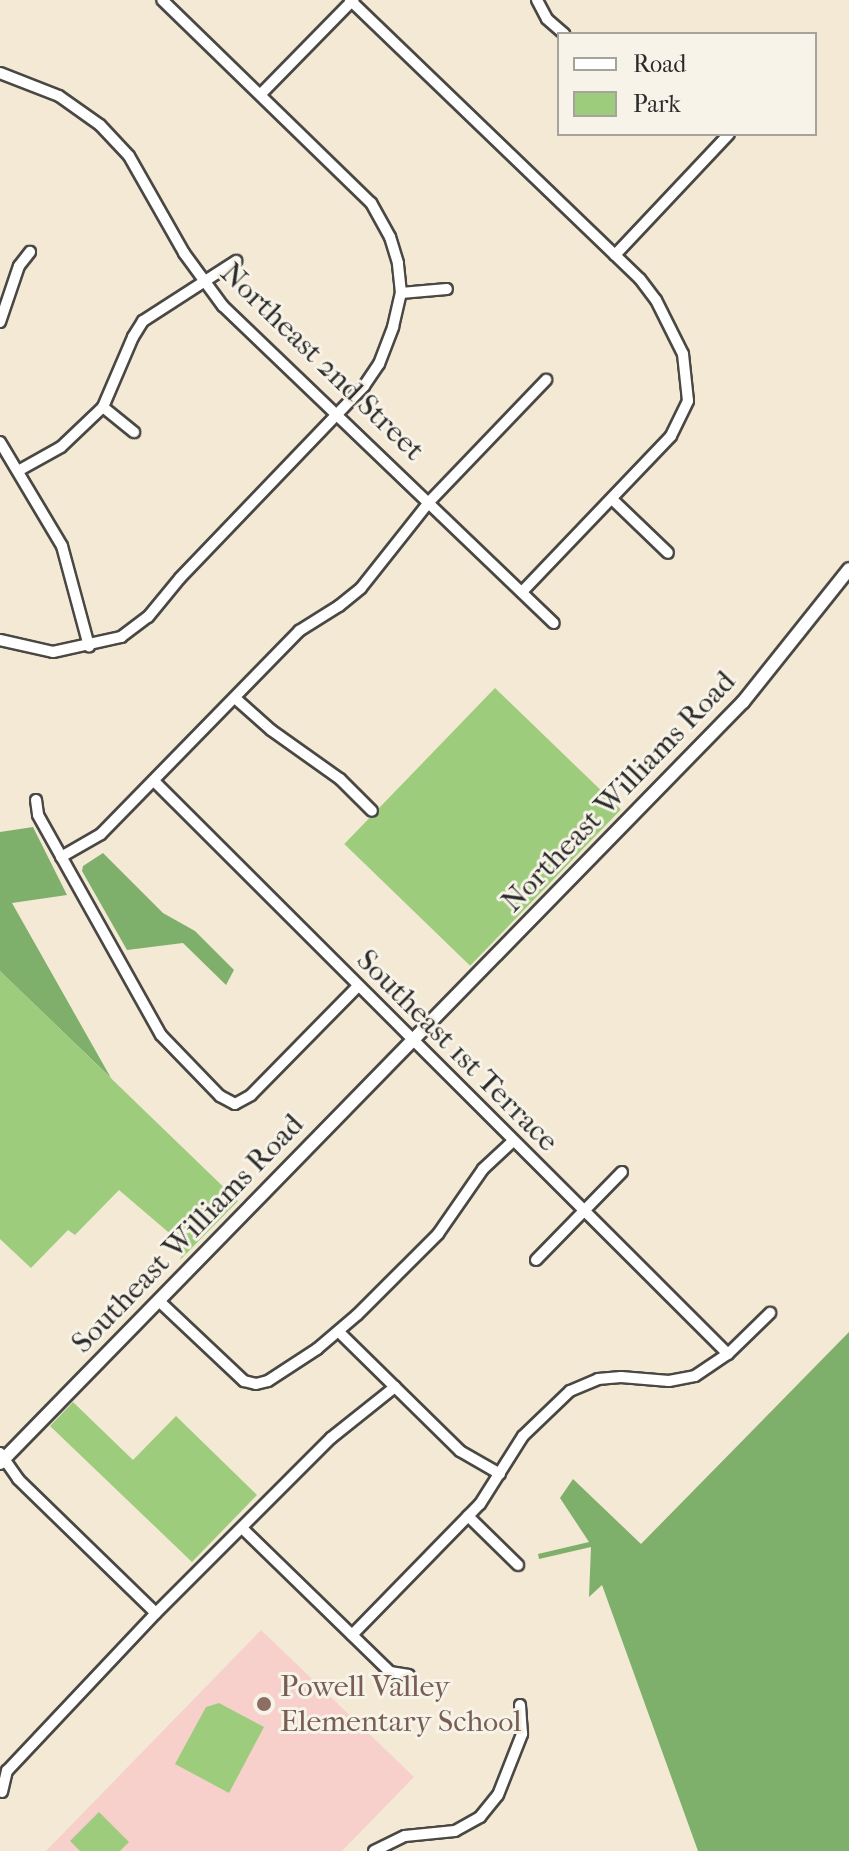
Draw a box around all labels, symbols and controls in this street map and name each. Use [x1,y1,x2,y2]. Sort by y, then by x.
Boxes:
legend [557,32,817,136]
text: Road [633,50,686,78]
text: Park [633,90,681,118]
street label: Northeast 2nd Street [213,256,431,468]
street label: Northeast Williams Road [494,664,744,920]
street label: Southeast 1st Terrace [349,943,565,1159]
street label: Southeast Williams Road [64,1107,312,1361]
place label: Powell Valley Elementary School [280,1669,522,1740]
marker: Powell Valley Elementary School [255,1695,273,1713]

